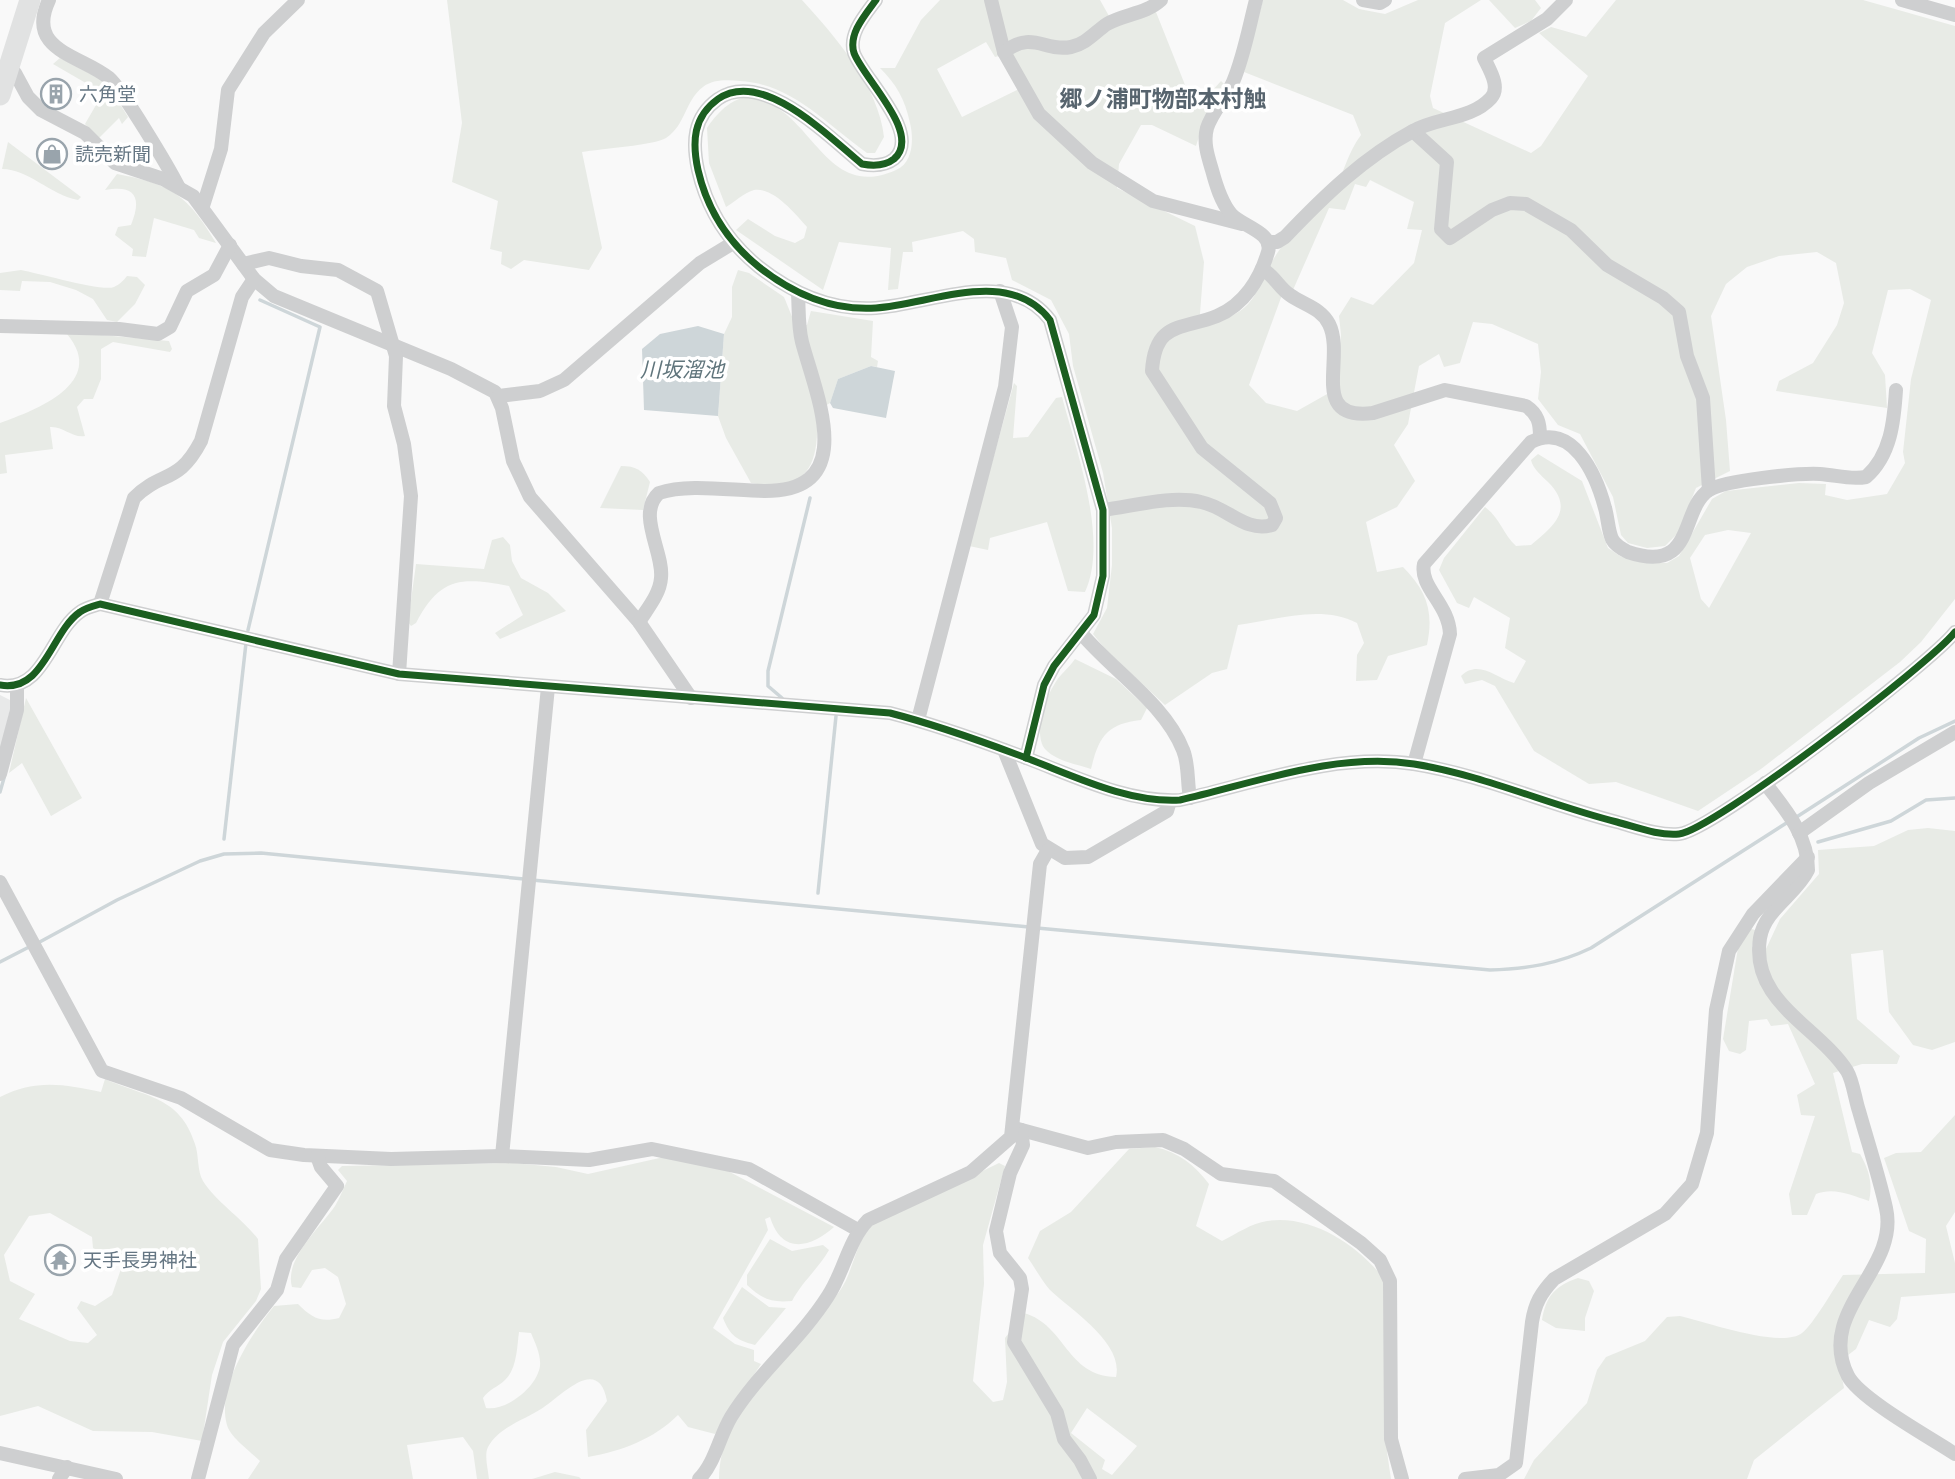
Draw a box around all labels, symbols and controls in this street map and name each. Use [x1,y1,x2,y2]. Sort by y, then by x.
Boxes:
building icon: 六角堂 [39,77,73,111]
place label: 六角堂 [79,84,136,105]
district label: 郷ノ浦町物部本村触 [1060,86,1267,112]
shop icon: 読売新聞 [35,137,69,171]
place label: 読売新聞 [75,144,151,165]
water label: 川坂溜池 [640,358,726,381]
temple icon: 天手長男神社 [43,1243,77,1277]
place label: 天手長男神社 [83,1250,197,1271]

